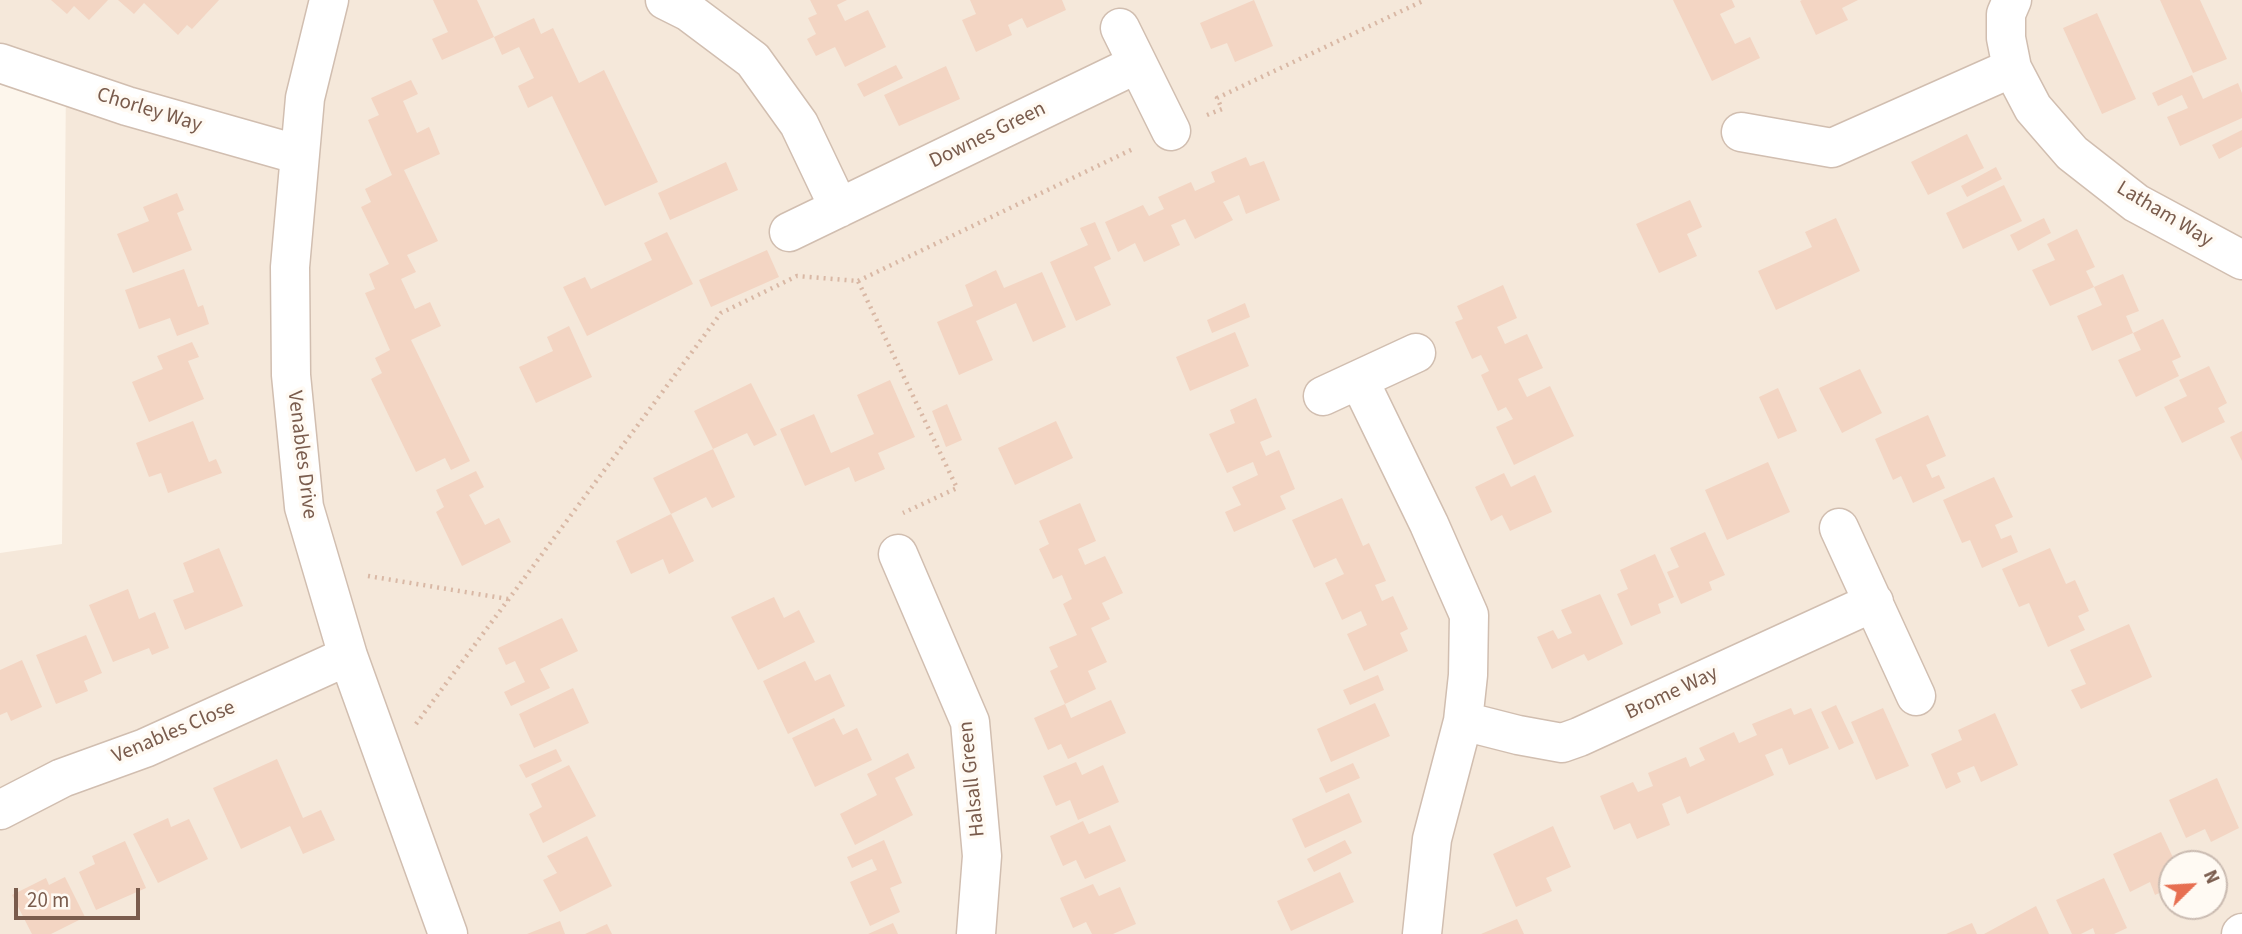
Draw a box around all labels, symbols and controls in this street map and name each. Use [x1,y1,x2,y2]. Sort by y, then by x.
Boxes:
street label: Chorley Way [93,83,205,139]
street label: Downes Green [926,97,1050,175]
street label: Latham Way [2111,176,2217,254]
street label: Venables Drive [281,390,321,520]
street label: Brome Way [1622,662,1722,726]
street label: Venables Close [109,696,239,770]
street label: Halsall Green [954,720,992,838]
north arrow [2158,850,2228,920]
text: N [2196,866,2226,888]
scale bar [18,874,144,918]
text: 20 m [27,885,69,915]

